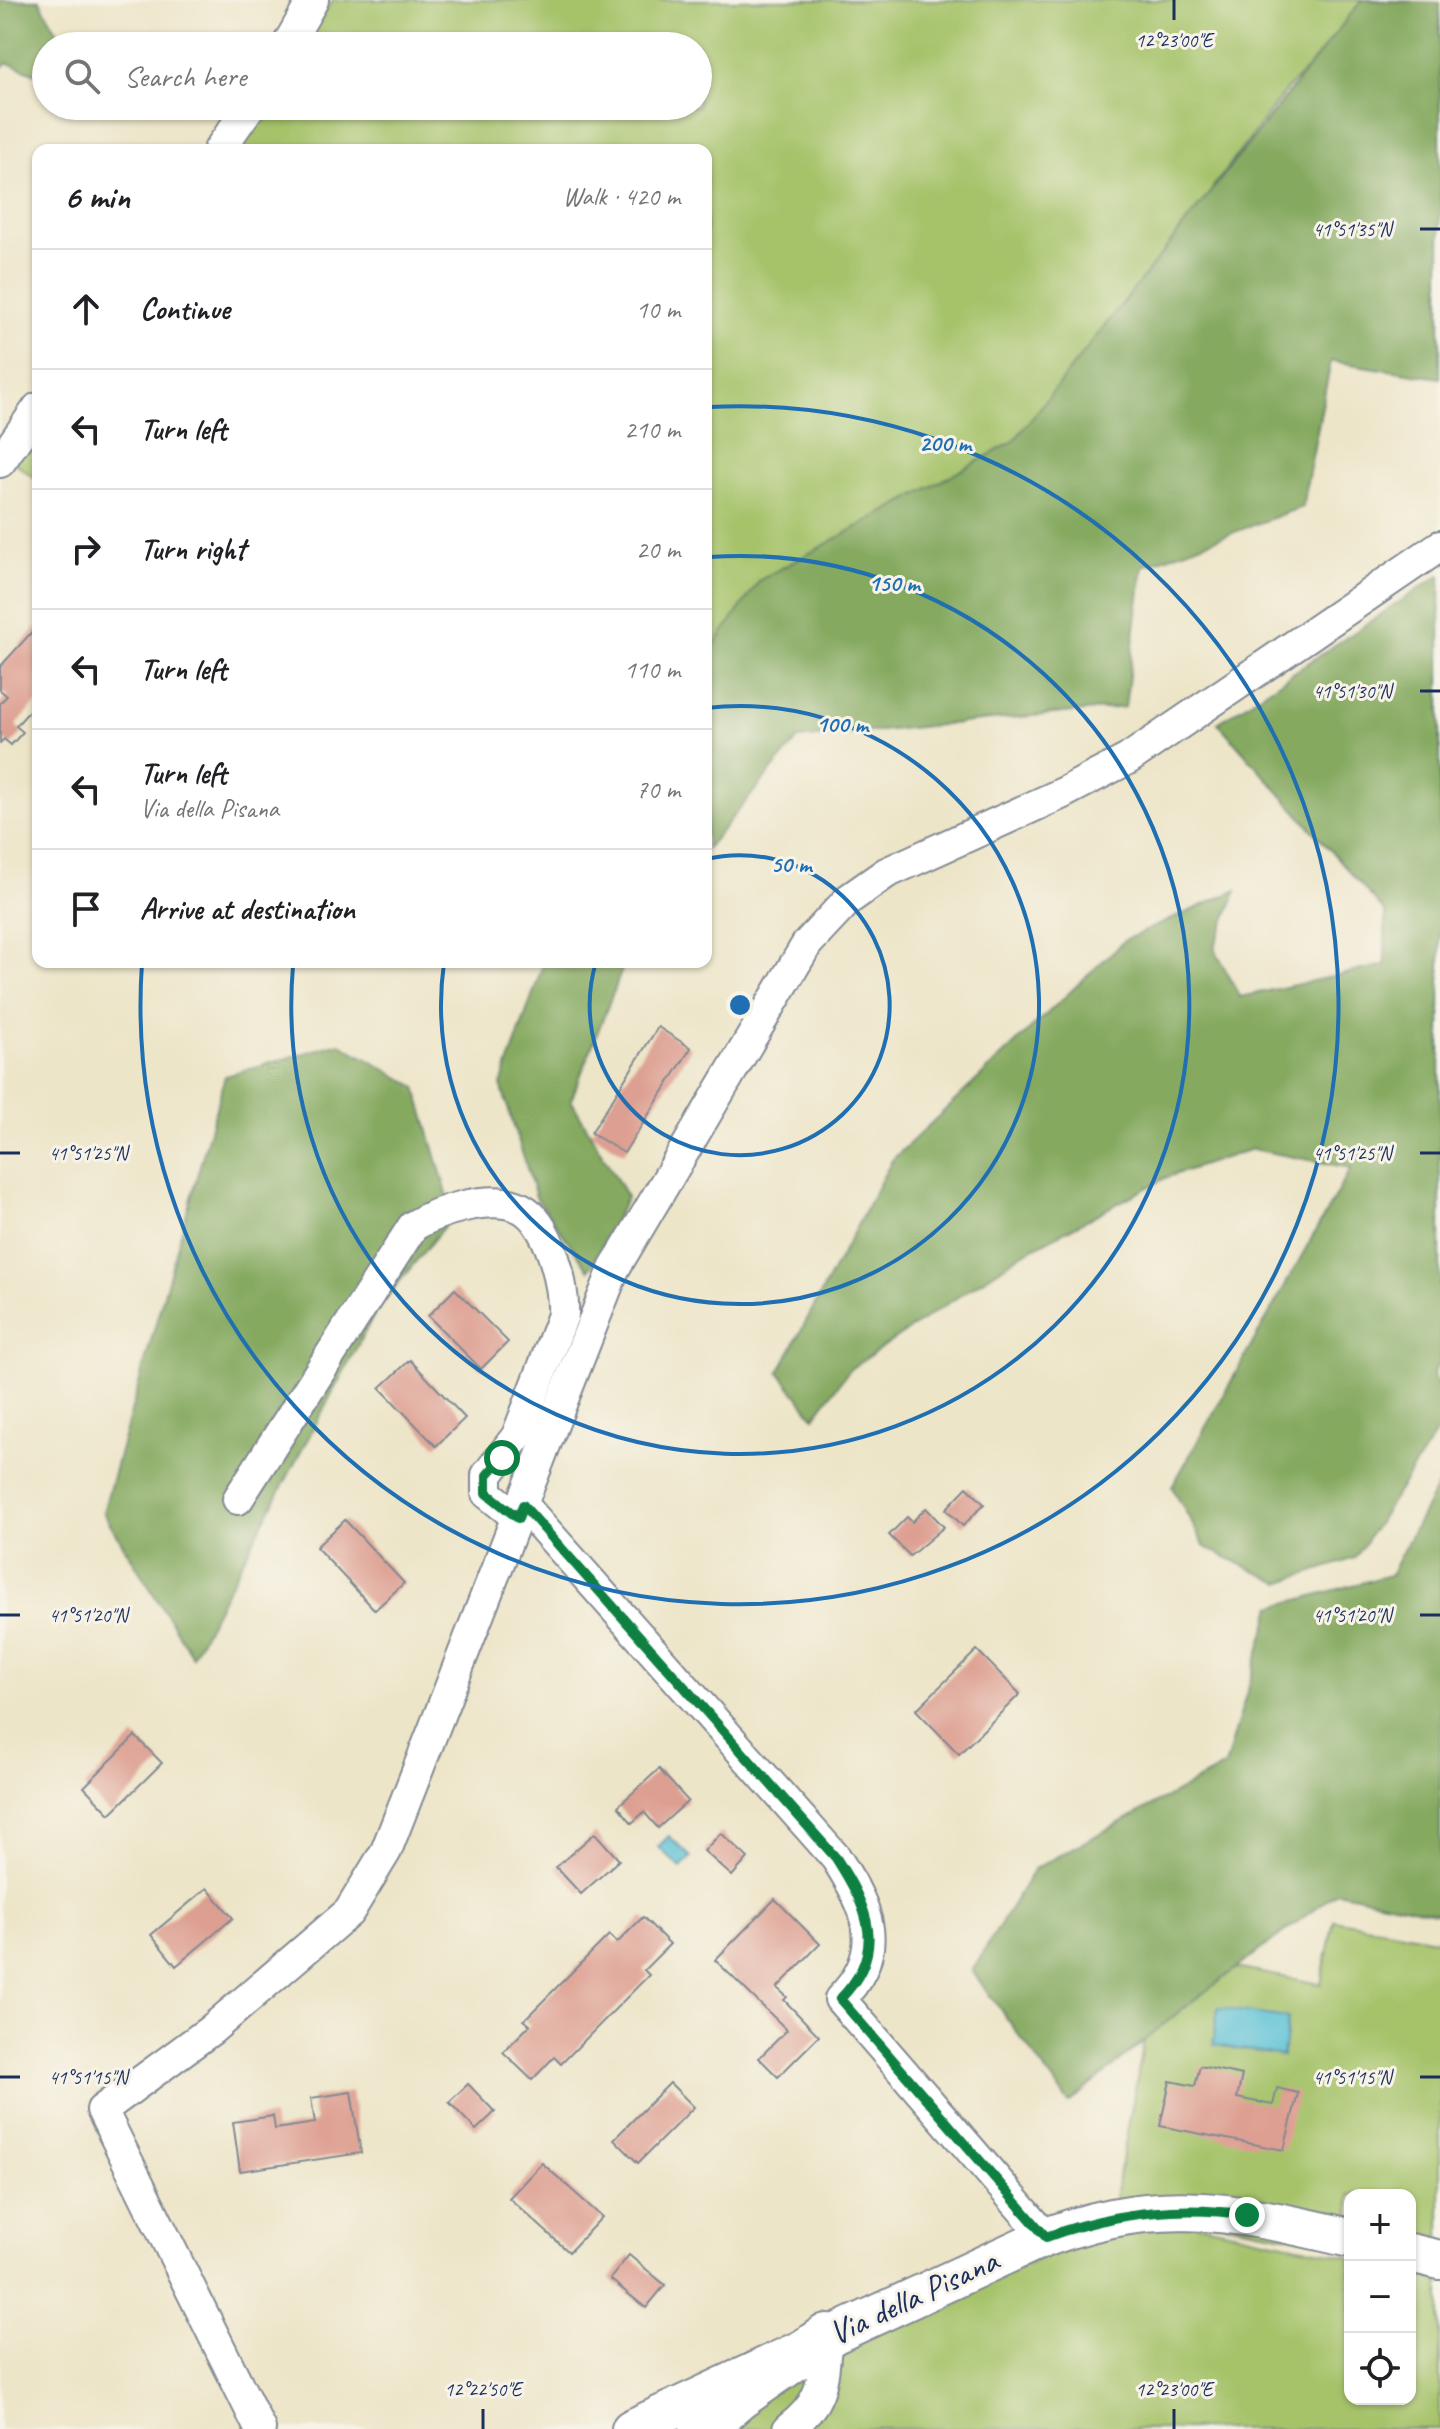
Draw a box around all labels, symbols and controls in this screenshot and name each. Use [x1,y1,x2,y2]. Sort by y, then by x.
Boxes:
text: 12°23'00"E [1135,28,1215,53]
search box [32,32,712,120]
icon: search [60,54,104,98]
text: Search here [124,57,246,95]
text: 6 min [64,175,130,218]
text: Walk · 420 m [563,180,680,213]
text: 41°51'35"N [1313,217,1394,242]
icon: ahead [64,287,108,331]
text: Continue [140,290,230,328]
text: 10 m [636,293,680,326]
icon: left [64,407,108,451]
text: Turn left [140,410,227,448]
text: 210 m [624,413,680,446]
text: 200 m [919,428,973,458]
icon: right [64,527,108,571]
text: Turn right [140,530,245,568]
text: 20 m [636,533,680,566]
text: 150 m [868,568,922,598]
icon: left [64,647,108,691]
text: Turn left [140,650,227,688]
text: 110 m [624,653,680,686]
text: 41°51'30"N [1313,679,1394,704]
text: 100 m [816,709,870,739]
text: Turn left [140,754,227,792]
icon: left [64,767,108,811]
text: 70 m [636,773,680,806]
text: Via della Pisana [140,792,279,825]
text: 50 m [771,849,814,879]
icon: arrive [64,887,108,931]
text: Arrive at destination [140,890,355,928]
centre of rings [726,991,754,1019]
text: 41°51'25"N [49,1141,130,1166]
text: 41°51'25"N [1313,1141,1394,1166]
route start [484,1440,520,1476]
text: 41°51'20"N [49,1603,130,1628]
text: 41°51'20"N [1313,1603,1394,1628]
text: 41°51'15"N [49,2065,130,2090]
text: 41°51'15"N [1313,2065,1394,2090]
map controls [1344,2189,1416,2405]
button: + [1344,2189,1416,2261]
route end [1229,2197,1265,2233]
street label: Via della Pisana [822,2238,1007,2354]
button: − [1344,2261,1416,2333]
button: locate [1344,2333,1416,2405]
text: 12°22'50"E [444,2377,524,2402]
text: 12°23'00"E [1135,2377,1215,2402]

